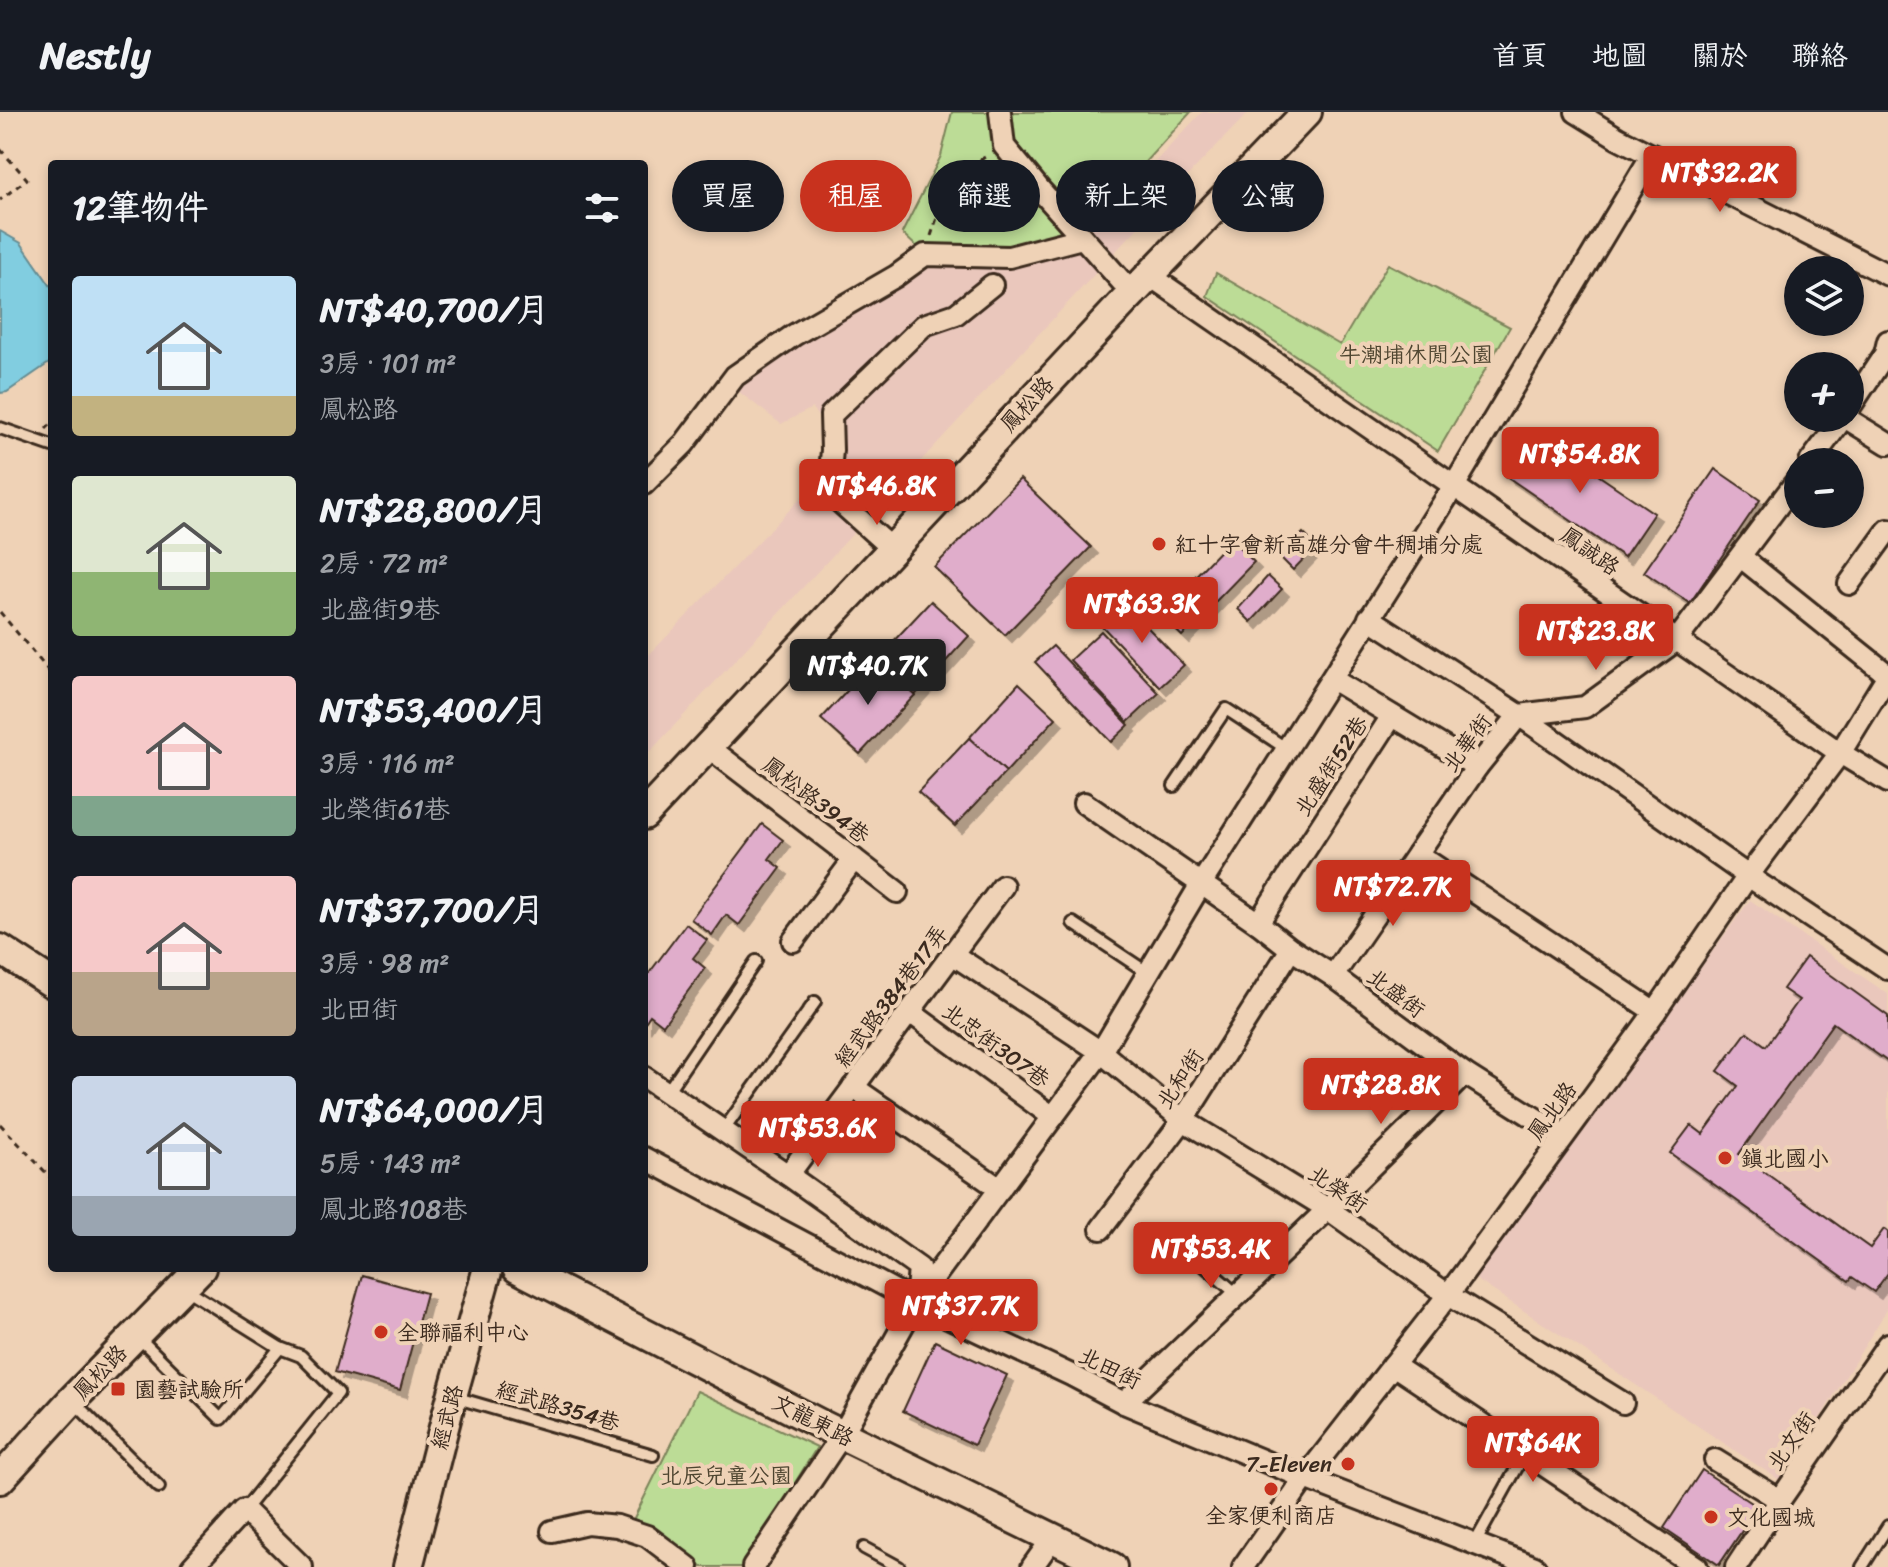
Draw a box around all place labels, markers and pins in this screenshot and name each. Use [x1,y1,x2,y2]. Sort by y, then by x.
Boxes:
pin: NT$32.2K [1637,146,1803,214]
pin: NT$54.8K [1497,427,1663,495]
pin: NT$46.8K [794,459,960,527]
place label: 紅十字會新高雄分會牛稠埔分處 [1175,525,1483,564]
marker: 紅十字會新高雄分會牛稠埔分處 [1150,535,1168,553]
pin: NT$63.3K [1059,577,1225,645]
pin: NT$23.8K [1513,604,1679,672]
pin: NT$40.7K [785,639,951,707]
pin: NT$72.7K [1310,860,1476,928]
pin: NT$28.8K [1298,1058,1464,1126]
pin: NT$53.6K [735,1101,901,1169]
place label: 鎮北國小 [1741,1139,1829,1178]
marker: 鎮北國小 [1716,1149,1734,1167]
pin: NT$53.4K [1128,1222,1294,1290]
pin: NT$37.7K [878,1279,1044,1347]
place label: 全聯福利中心 [397,1313,529,1352]
marker: 全聯福利中心 [372,1323,390,1341]
place label: 園藝試驗所 [134,1370,244,1409]
marker: 園藝試驗所 [109,1380,127,1398]
pin: NT$64K [1468,1416,1598,1484]
place label: 7-Eleven [1246,1445,1332,1484]
marker: 7-Eleven [1339,1455,1357,1473]
marker: 全家便利商店 [1262,1480,1280,1498]
place label: 全家便利商店 [1205,1496,1337,1535]
place label: 文化國城 [1727,1498,1815,1537]
marker: 文化國城 [1702,1508,1720,1526]

